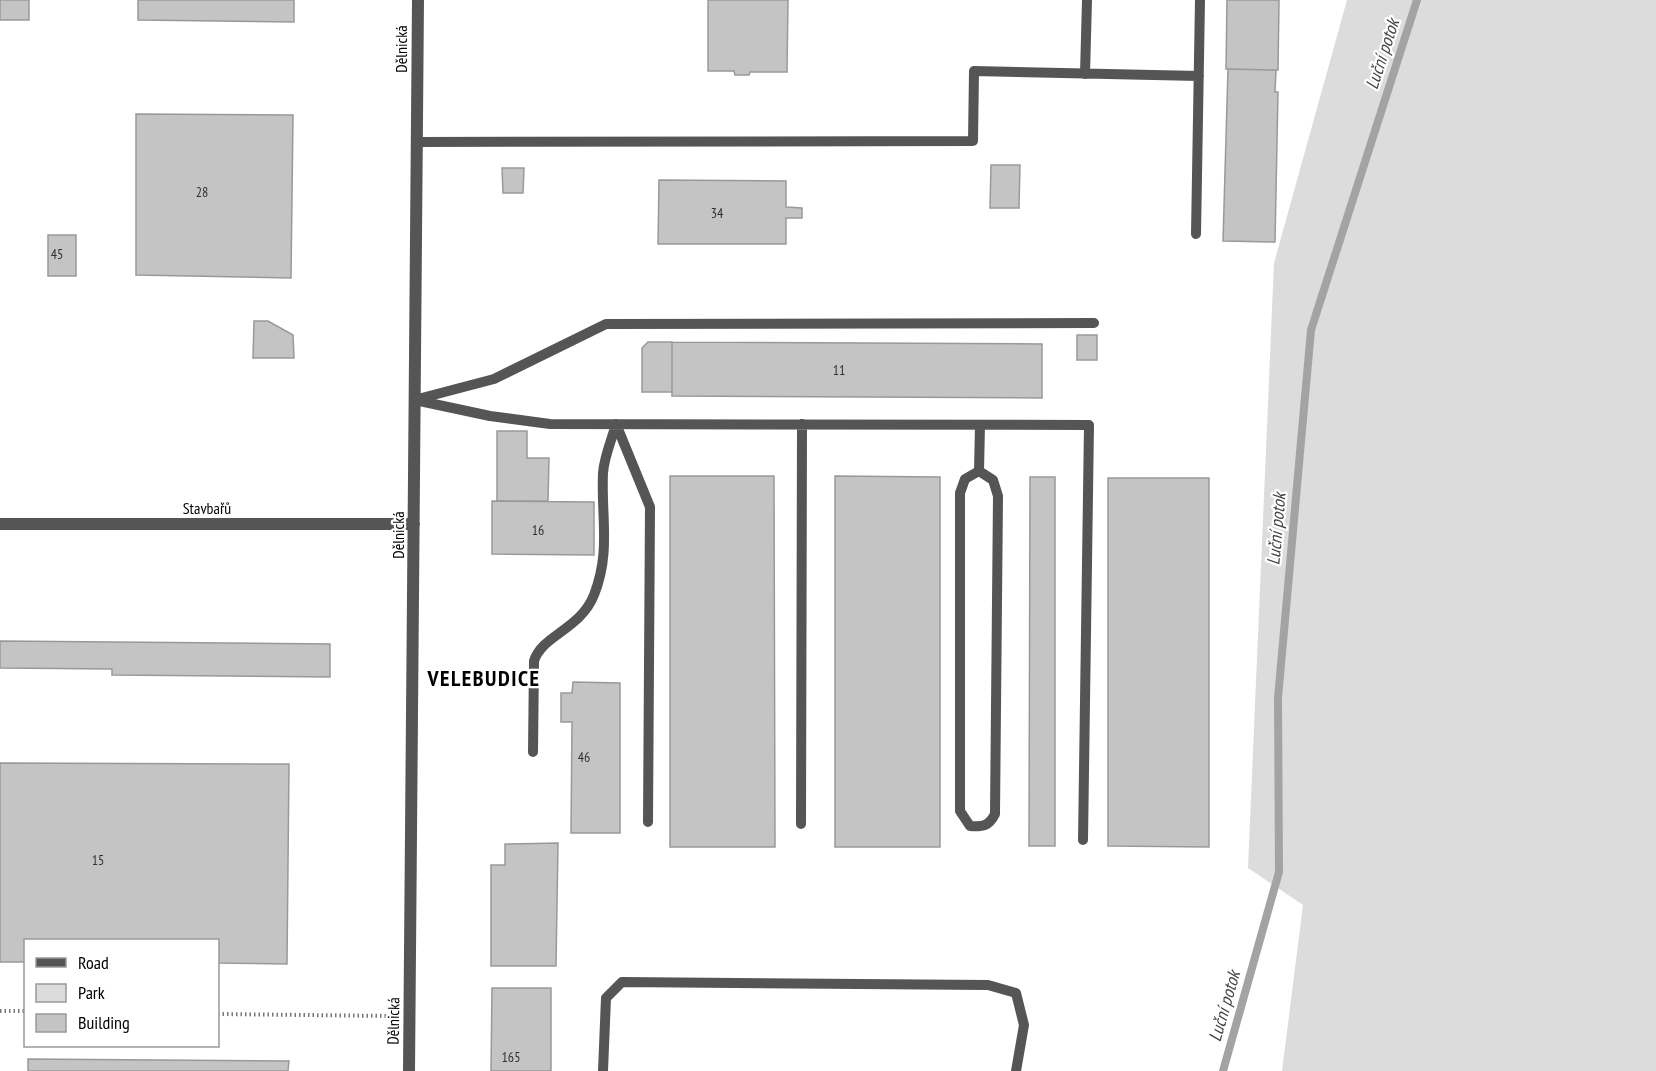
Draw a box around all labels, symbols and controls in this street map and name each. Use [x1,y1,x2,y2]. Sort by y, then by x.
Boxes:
water label: Luční potok [1360,14,1405,92]
street label: Dělnická [391,25,411,73]
house number: 28 [196,183,208,201]
house number: 34 [711,204,724,222]
house number: 45 [51,245,63,263]
house number: 11 [833,361,845,379]
water label: Luční potok [1261,490,1291,566]
street label: Stavbařů [183,498,231,518]
street label: Dělnická [388,511,408,559]
house number: 16 [532,521,544,539]
district label: VELEBUDICE [427,664,540,692]
house number: 46 [578,748,590,766]
house number: 15 [92,851,104,869]
legend [24,939,219,1047]
text: Road [78,951,109,974]
water label: Luční potok [1203,966,1246,1044]
text: Park [78,981,105,1004]
street label: Dělnická [383,997,403,1045]
text: Building [78,1011,130,1034]
house number: 165 [502,1048,520,1066]

